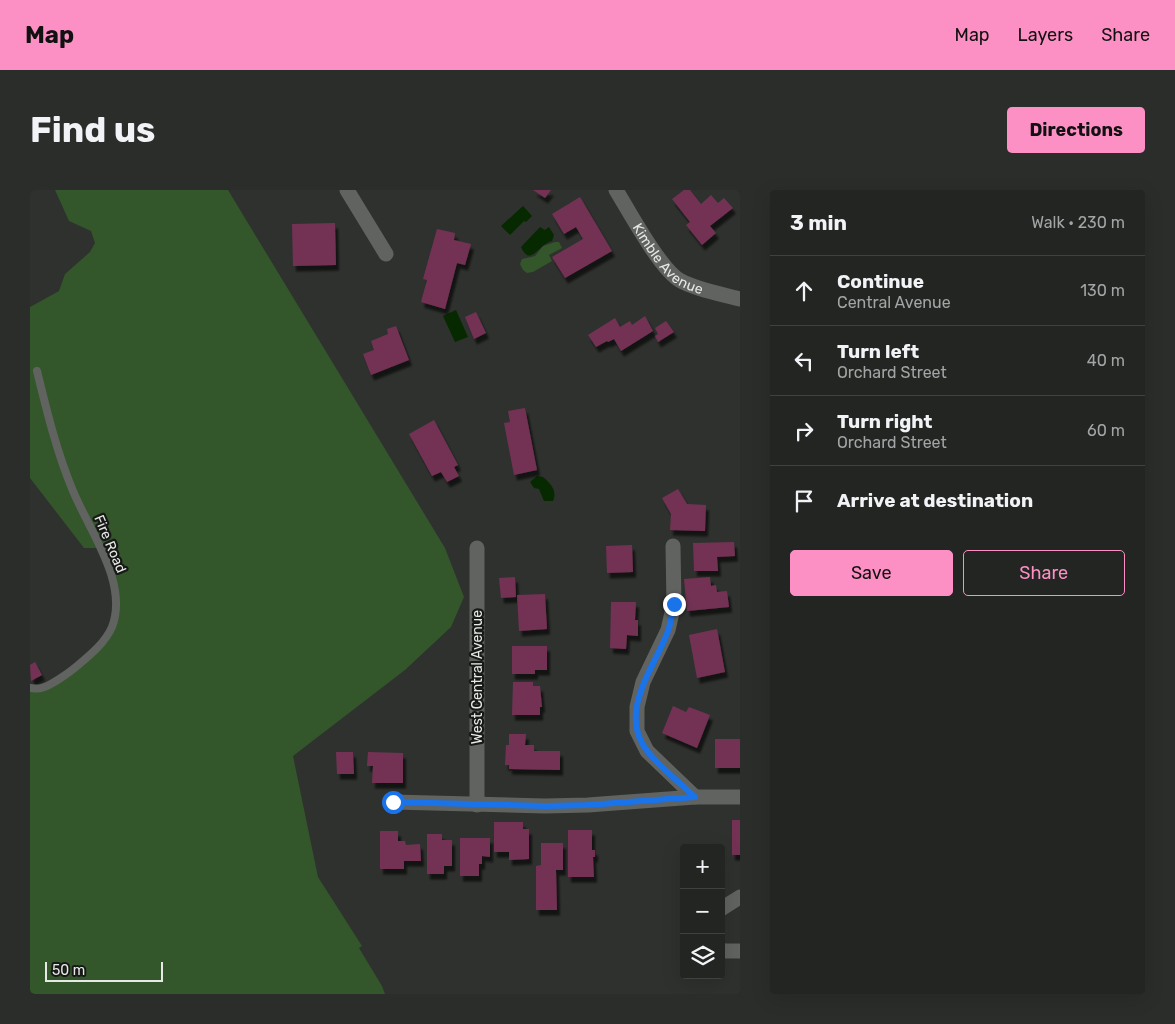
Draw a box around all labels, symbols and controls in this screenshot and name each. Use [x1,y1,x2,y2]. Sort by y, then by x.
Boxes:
text: Map [25,21,74,49]
text: Map [955,24,990,46]
text: Layers [1018,24,1073,46]
text: Share [1101,24,1150,46]
button: Directions [1007,107,1145,153]
text: Find us [30,109,155,151]
text: 3 min [790,210,847,235]
text: Walk · 230 m [1031,213,1125,232]
street label: Kimble Avenue [629,220,705,298]
text: Continue [837,270,924,293]
icon: ahead [790,277,818,305]
text: 130 m [1080,281,1125,300]
text: Central Avenue [837,293,951,312]
text: Turn left [837,340,919,363]
icon: left [790,347,818,375]
text: 40 m [1087,351,1125,370]
text: Orchard Street [837,363,947,382]
text: Turn right [837,410,932,433]
icon: right [790,417,818,445]
text: 60 m [1087,421,1125,440]
text: Orchard Street [837,433,947,452]
icon: arrive [790,487,818,515]
text: Arrive at destination [837,489,1033,512]
street label: Fire Road [90,513,130,575]
button: Save [790,550,953,596]
button: Share [963,550,1125,596]
route end [663,593,686,616]
street label: West Central Avenue [469,610,486,744]
route start [382,791,405,814]
map controls [680,844,725,979]
button: + [680,844,725,889]
button: − [680,889,725,934]
button: layers [680,934,725,979]
scale bar [45,959,162,982]
text: 50 m [52,962,85,979]

